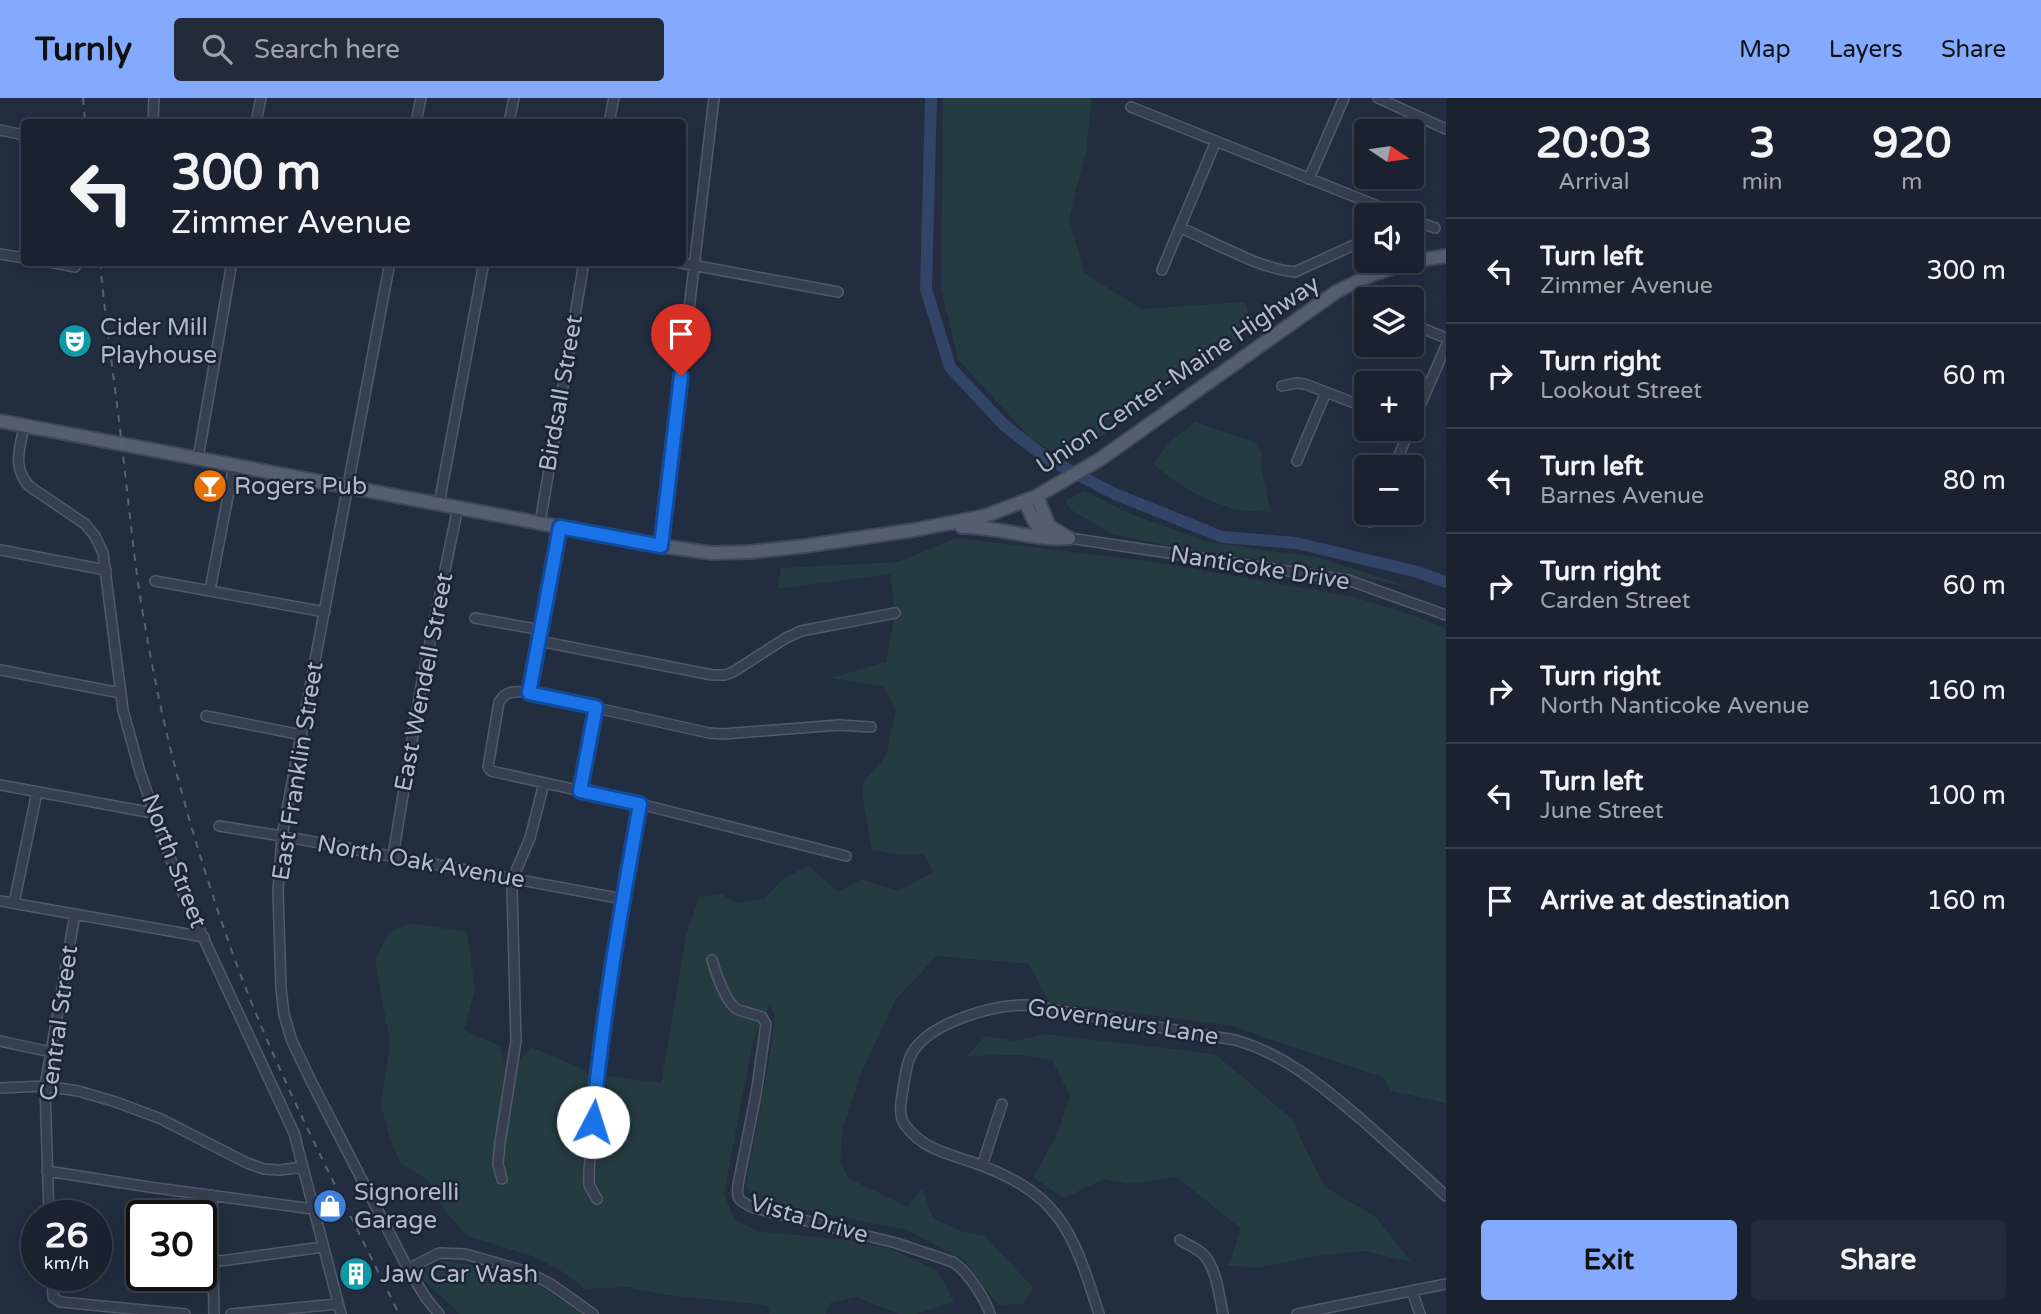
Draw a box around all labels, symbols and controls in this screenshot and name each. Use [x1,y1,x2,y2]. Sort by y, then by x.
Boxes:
search box [174,18,664,81]
text: Turnly [35,30,132,69]
icon: search [198,30,236,68]
text: Search here [254,34,400,65]
text: Map [1739,35,1791,64]
text: Layers [1829,35,1903,64]
text: Share [1941,35,2006,64]
text: 20:03 [1536,118,1652,169]
text: 3 [1749,118,1775,169]
text: 920 [1872,118,1951,169]
north arrow [1354,119,1424,189]
map controls [1354,119,1424,525]
text: 300 m [171,144,321,203]
icon: left [56,147,147,238]
text: Arrival [1558,168,1629,196]
text: min [1742,168,1783,196]
text: m [1901,168,1922,196]
button: sound [1354,203,1424,273]
text: Zimmer Avenue [171,204,411,242]
text: Turn left [1540,241,1643,272]
icon: left [1481,252,1519,290]
text: 300 m [1926,255,2006,286]
street label: Union Center-Maine Highway [1031,269,1325,481]
text: Zimmer Avenue [1540,272,1713,300]
button: layers [1354,287,1424,357]
pin [651,304,711,376]
place label: Cider Mill Playhouse [100,313,217,370]
street label: Birdsall Street [533,313,589,473]
icon: arrive [662,315,700,353]
theatre icon: Cider Mill Playhouse [56,322,94,360]
text: Turn right [1540,346,1661,377]
icon: right [1481,357,1519,395]
text: 60 m [1943,360,2006,391]
button: + [1354,371,1424,441]
text: Lookout Street [1540,377,1702,405]
text: Turn left [1540,451,1643,482]
button: − [1354,455,1424,525]
icon: left [1481,462,1519,500]
text: 80 m [1943,465,2006,496]
bar icon: Rogers Pub [191,467,229,505]
place label: Rogers Pub [234,472,367,501]
text: Barnes Avenue [1540,482,1704,510]
street label: Nanticoke Drive [1168,539,1352,597]
text: Turn right [1540,556,1661,587]
icon: right [1481,567,1519,605]
street label: East Wendell Street [389,570,459,794]
text: 60 m [1943,570,2006,601]
text: Carden Street [1540,587,1691,615]
street label: East Franklin Street [266,659,330,883]
text: Turn right [1540,661,1661,692]
icon: right [1481,672,1519,710]
text: 160 m [1926,675,2006,706]
text: North Nanticoke Avenue [1540,692,1809,720]
text: Turn left [1540,766,1643,797]
icon: left [1481,777,1519,815]
text: 100 m [1926,780,2006,811]
street label: North Street [135,790,213,932]
text: June Street [1540,797,1663,825]
street label: North Oak Avenue [315,829,527,895]
icon: arrive [1481,882,1519,920]
text: Arrive at destination [1540,885,1790,916]
text: 160 m [1926,885,2006,916]
street label: Central Street [34,943,84,1103]
street label: Governeurs Lane [1025,993,1221,1051]
position arrow [556,1085,630,1159]
place label: Signorelli Garage [354,1178,459,1235]
shop icon: Signorelli Garage [311,1187,349,1225]
street label: Vista Drive [746,1188,872,1250]
speed limit sign: 30 [126,1200,217,1291]
text: 26 [45,1215,88,1257]
button: Exit [1481,1220,1737,1300]
button: Share [1751,1220,2006,1300]
text: km/h [44,1252,89,1274]
building icon: Jaw Car Wash [337,1255,375,1293]
place label: Jaw Car Wash [380,1260,538,1289]

